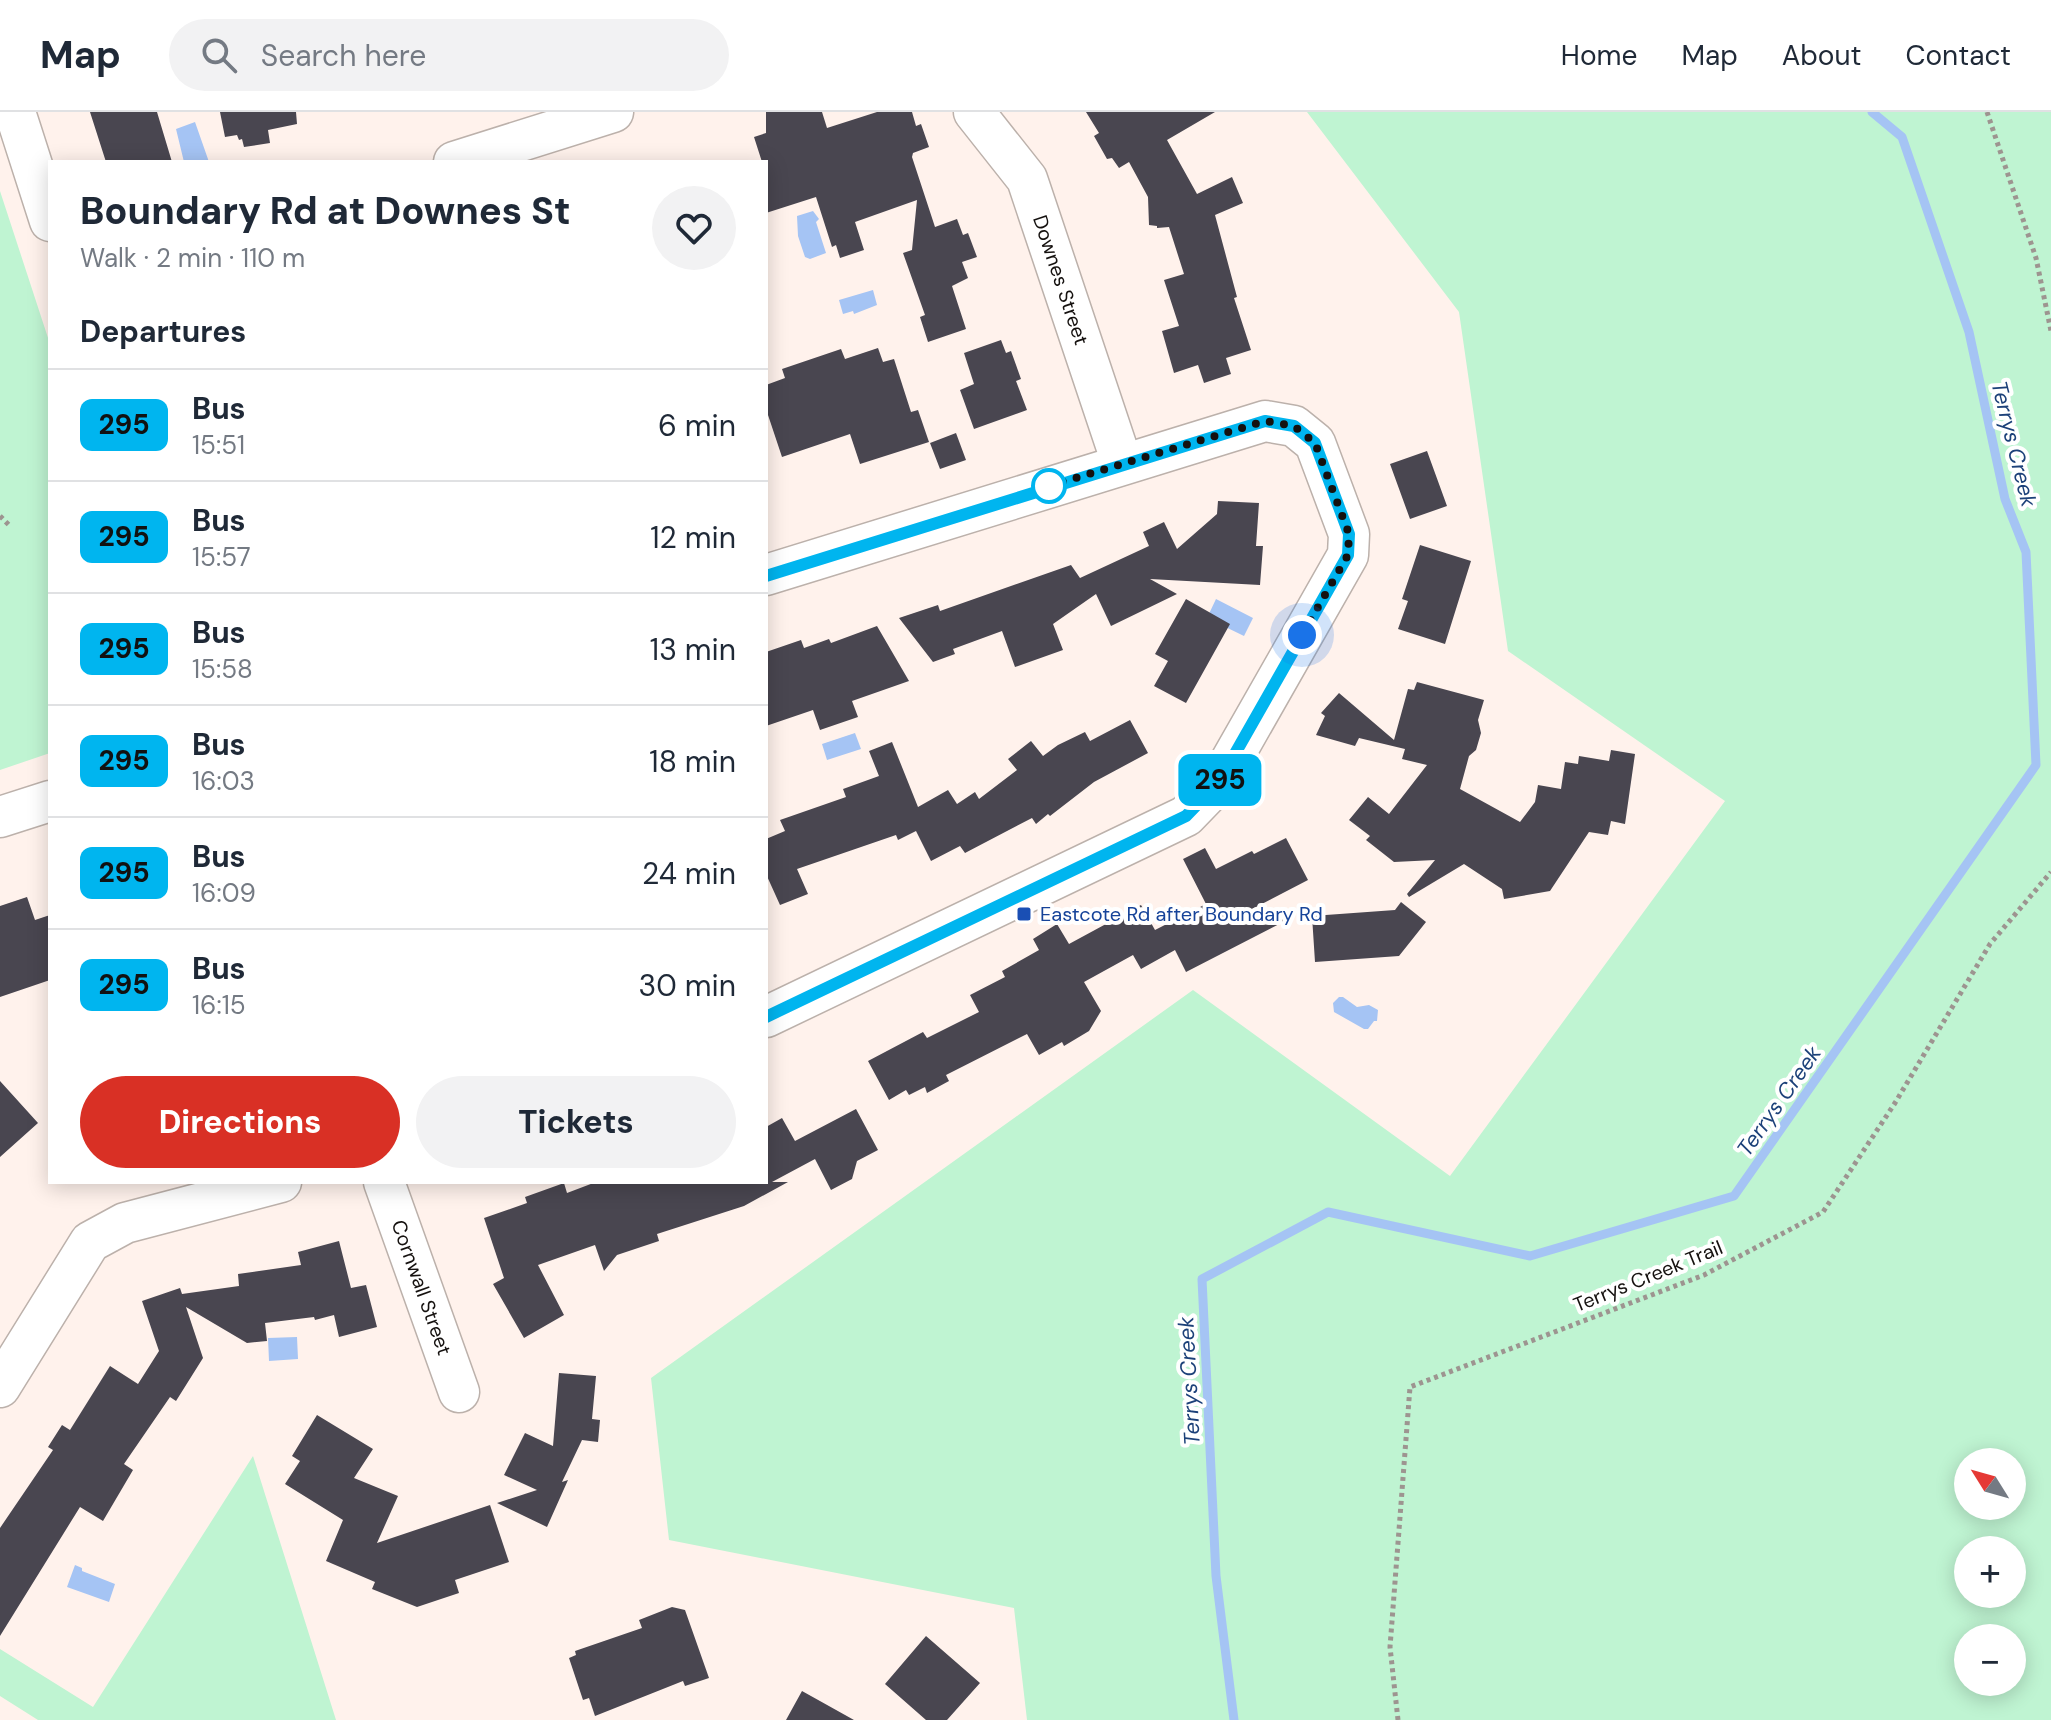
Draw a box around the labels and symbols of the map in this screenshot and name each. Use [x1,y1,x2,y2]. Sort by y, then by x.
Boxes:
street label: Downes Street [1027,212,1095,349]
water label: Terrys Creek [1984,378,2044,511]
unlabelled marker [1032,469,1066,503]
your location [1282,615,1322,655]
line badge: 295 [1174,754,1266,806]
place label: Eastcote Rd after Boundary Rd [1040,901,1323,927]
marker: Eastcote Rd after Boundary Rd [1015,905,1033,923]
water label: Terrys Creek [1730,1039,1828,1162]
street label: Cornwall Street [386,1216,458,1359]
street label: Terrys Creek Trail [1570,1234,1726,1318]
water label: Terrys Creek [1171,1315,1207,1446]
north arrow [1954,1448,2026,1520]

